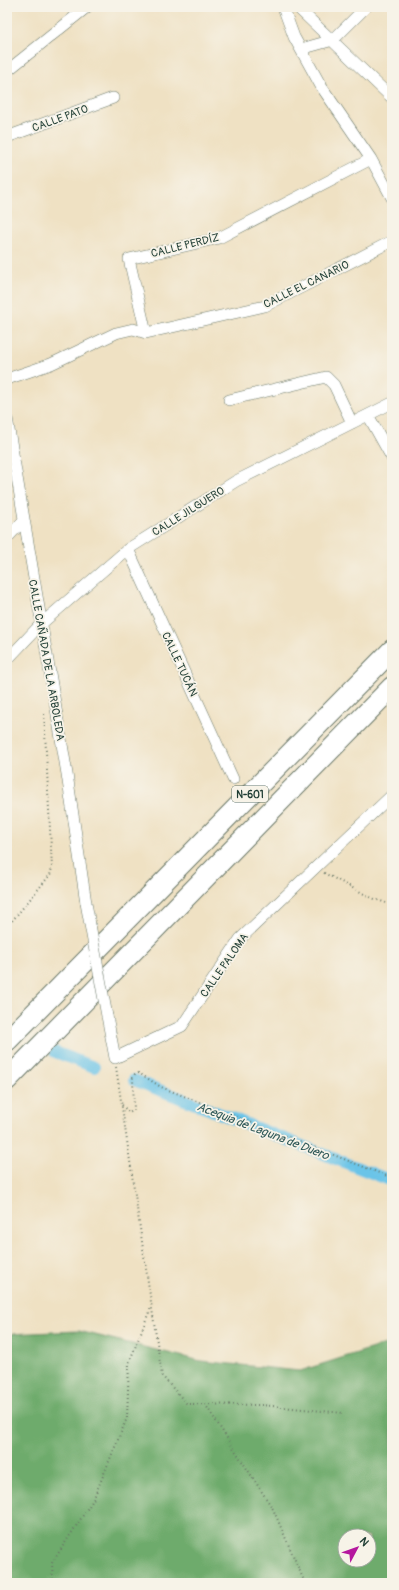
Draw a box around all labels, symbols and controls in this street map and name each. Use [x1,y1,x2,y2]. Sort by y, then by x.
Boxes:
street label: CALLE PATO [30,102,90,135]
street label: CALLE PERDÍZ [150,231,221,260]
street label: CALLE EL CANARIO [261,258,351,311]
street label: CALLE JILGUERO [150,484,227,539]
street label: CALLE CAÑADA DE LA ARBOLEDA [26,578,67,742]
street label: CALLE TUCÁN [159,630,200,698]
road number: N-601 [232,786,268,802]
street label: CALLE PALOMA [198,931,251,1000]
water label: Acequia de Laguna de Duero [195,1099,332,1164]
north arrow [337,1528,377,1568]
text: N [357,1535,372,1549]

